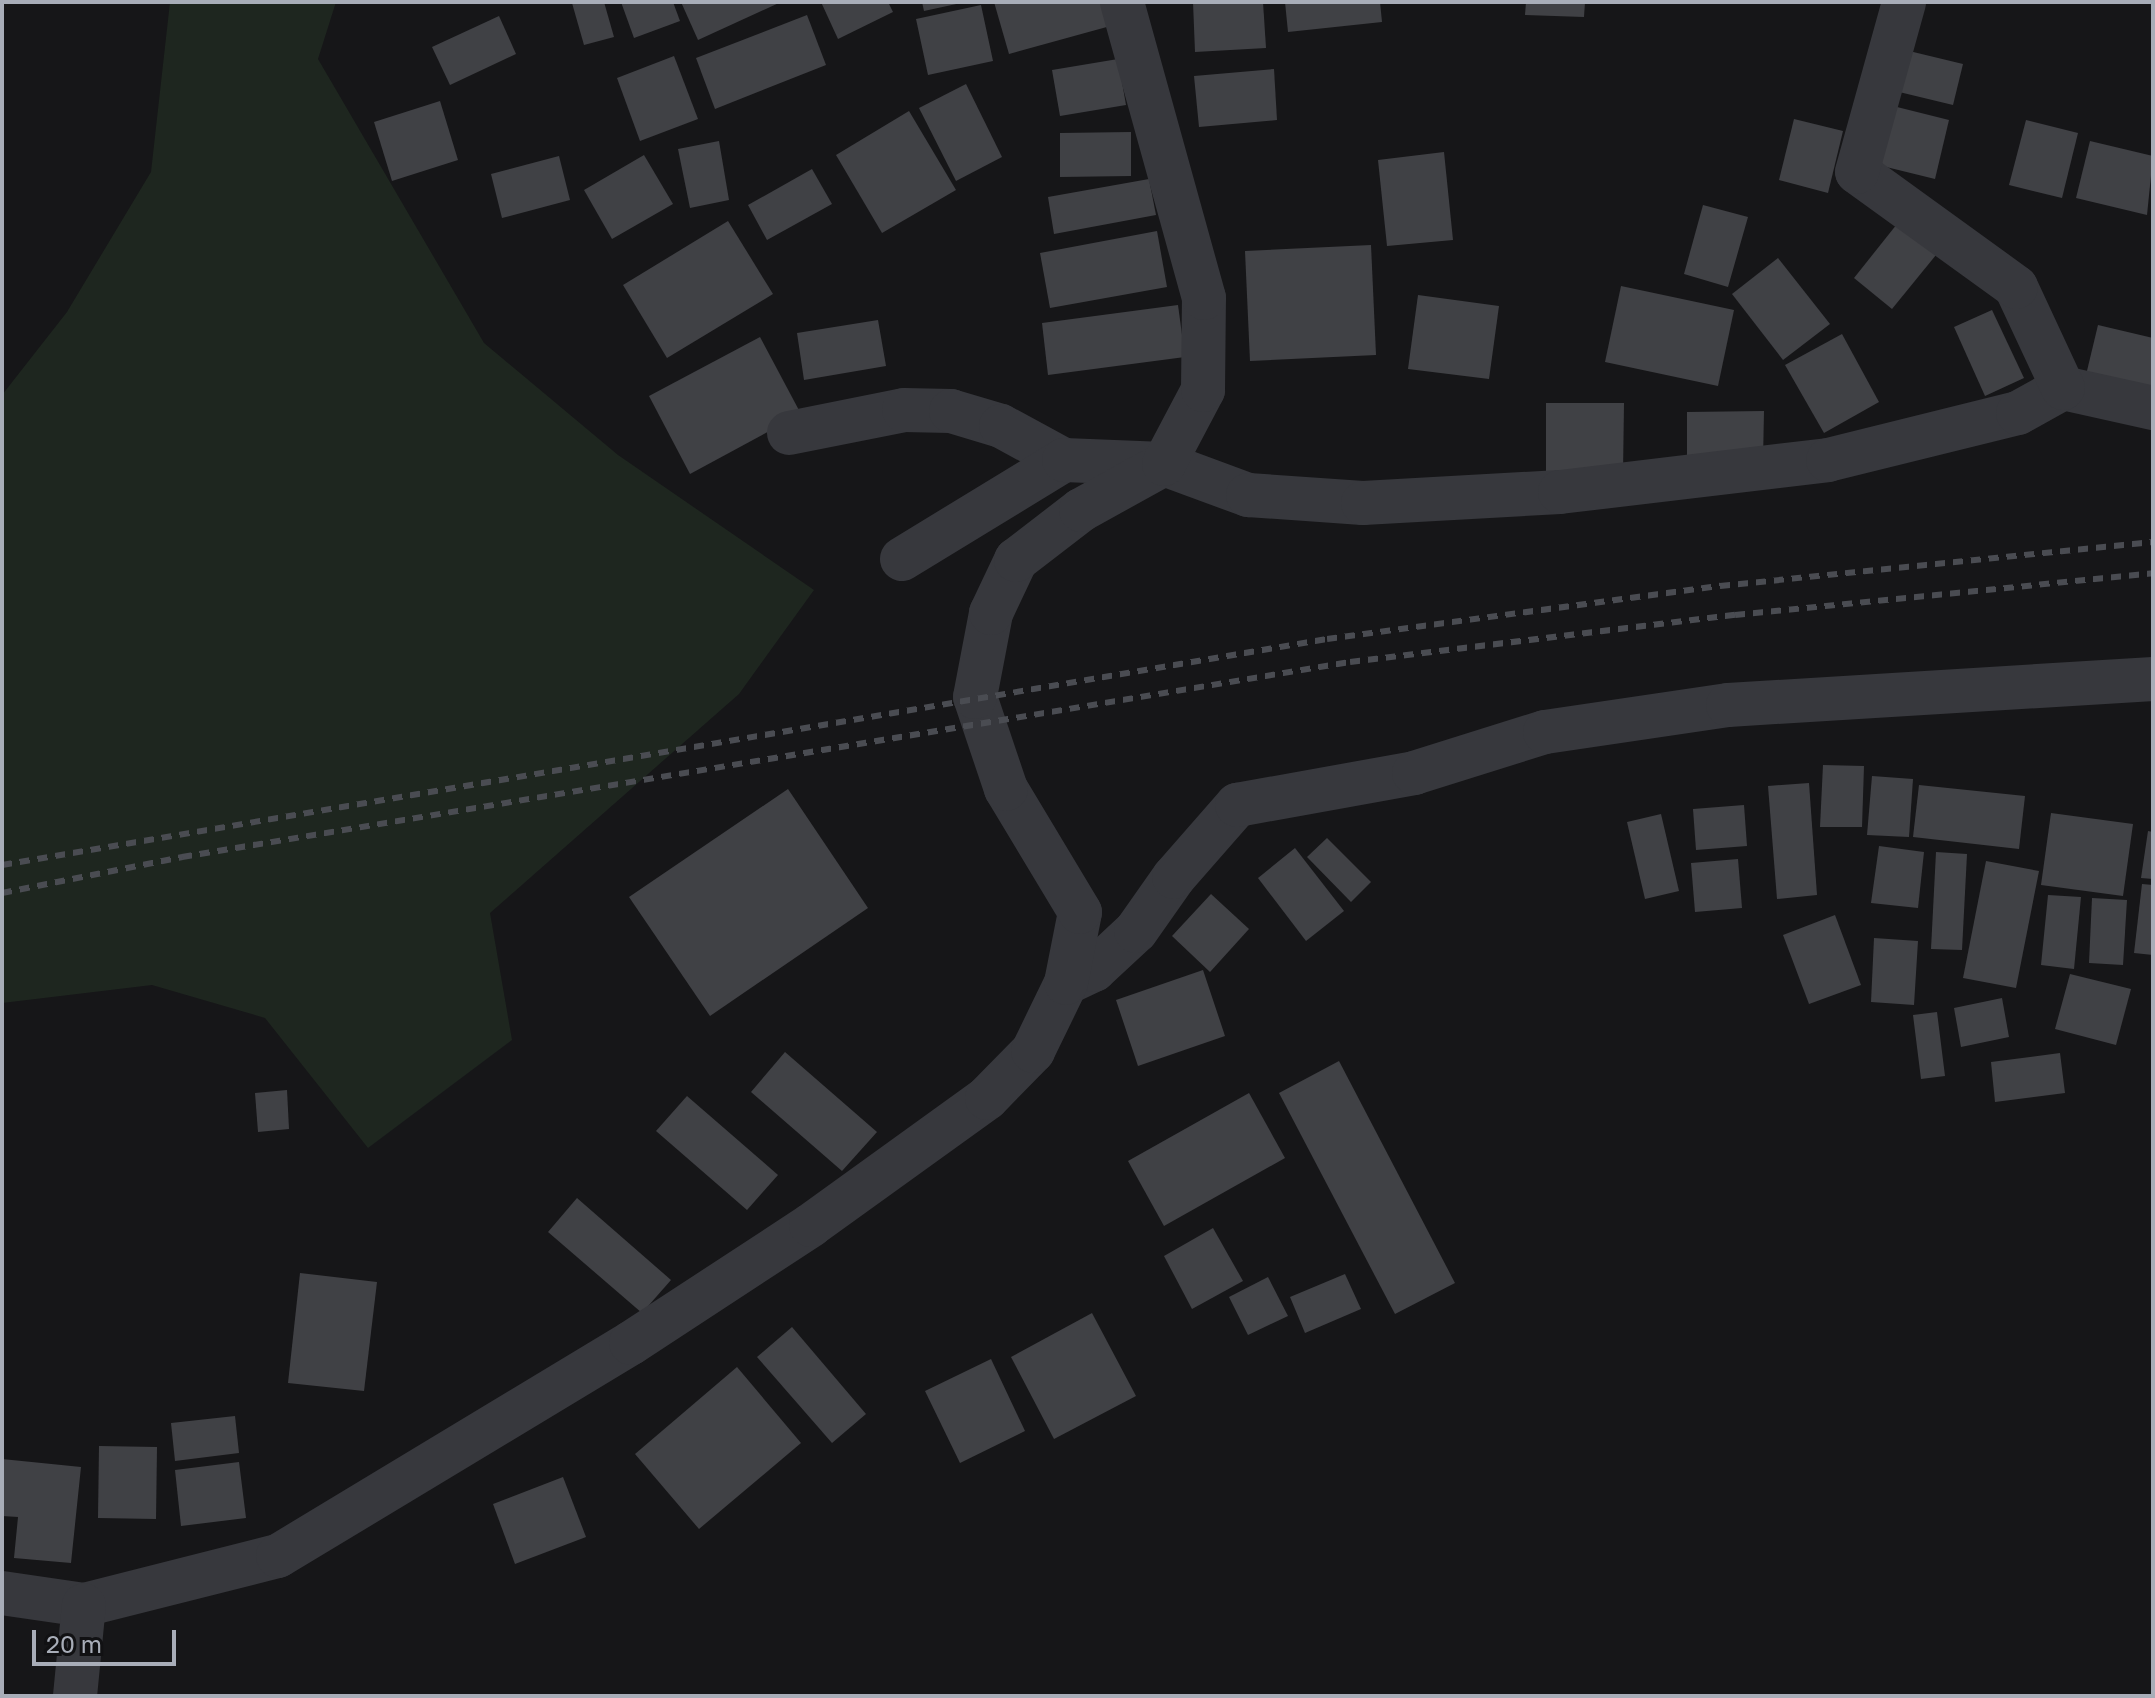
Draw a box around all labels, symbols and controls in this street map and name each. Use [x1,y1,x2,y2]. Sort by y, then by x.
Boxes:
scale bar [36,1614,180,1664]
text: 20 m [46,1629,102,1658]

